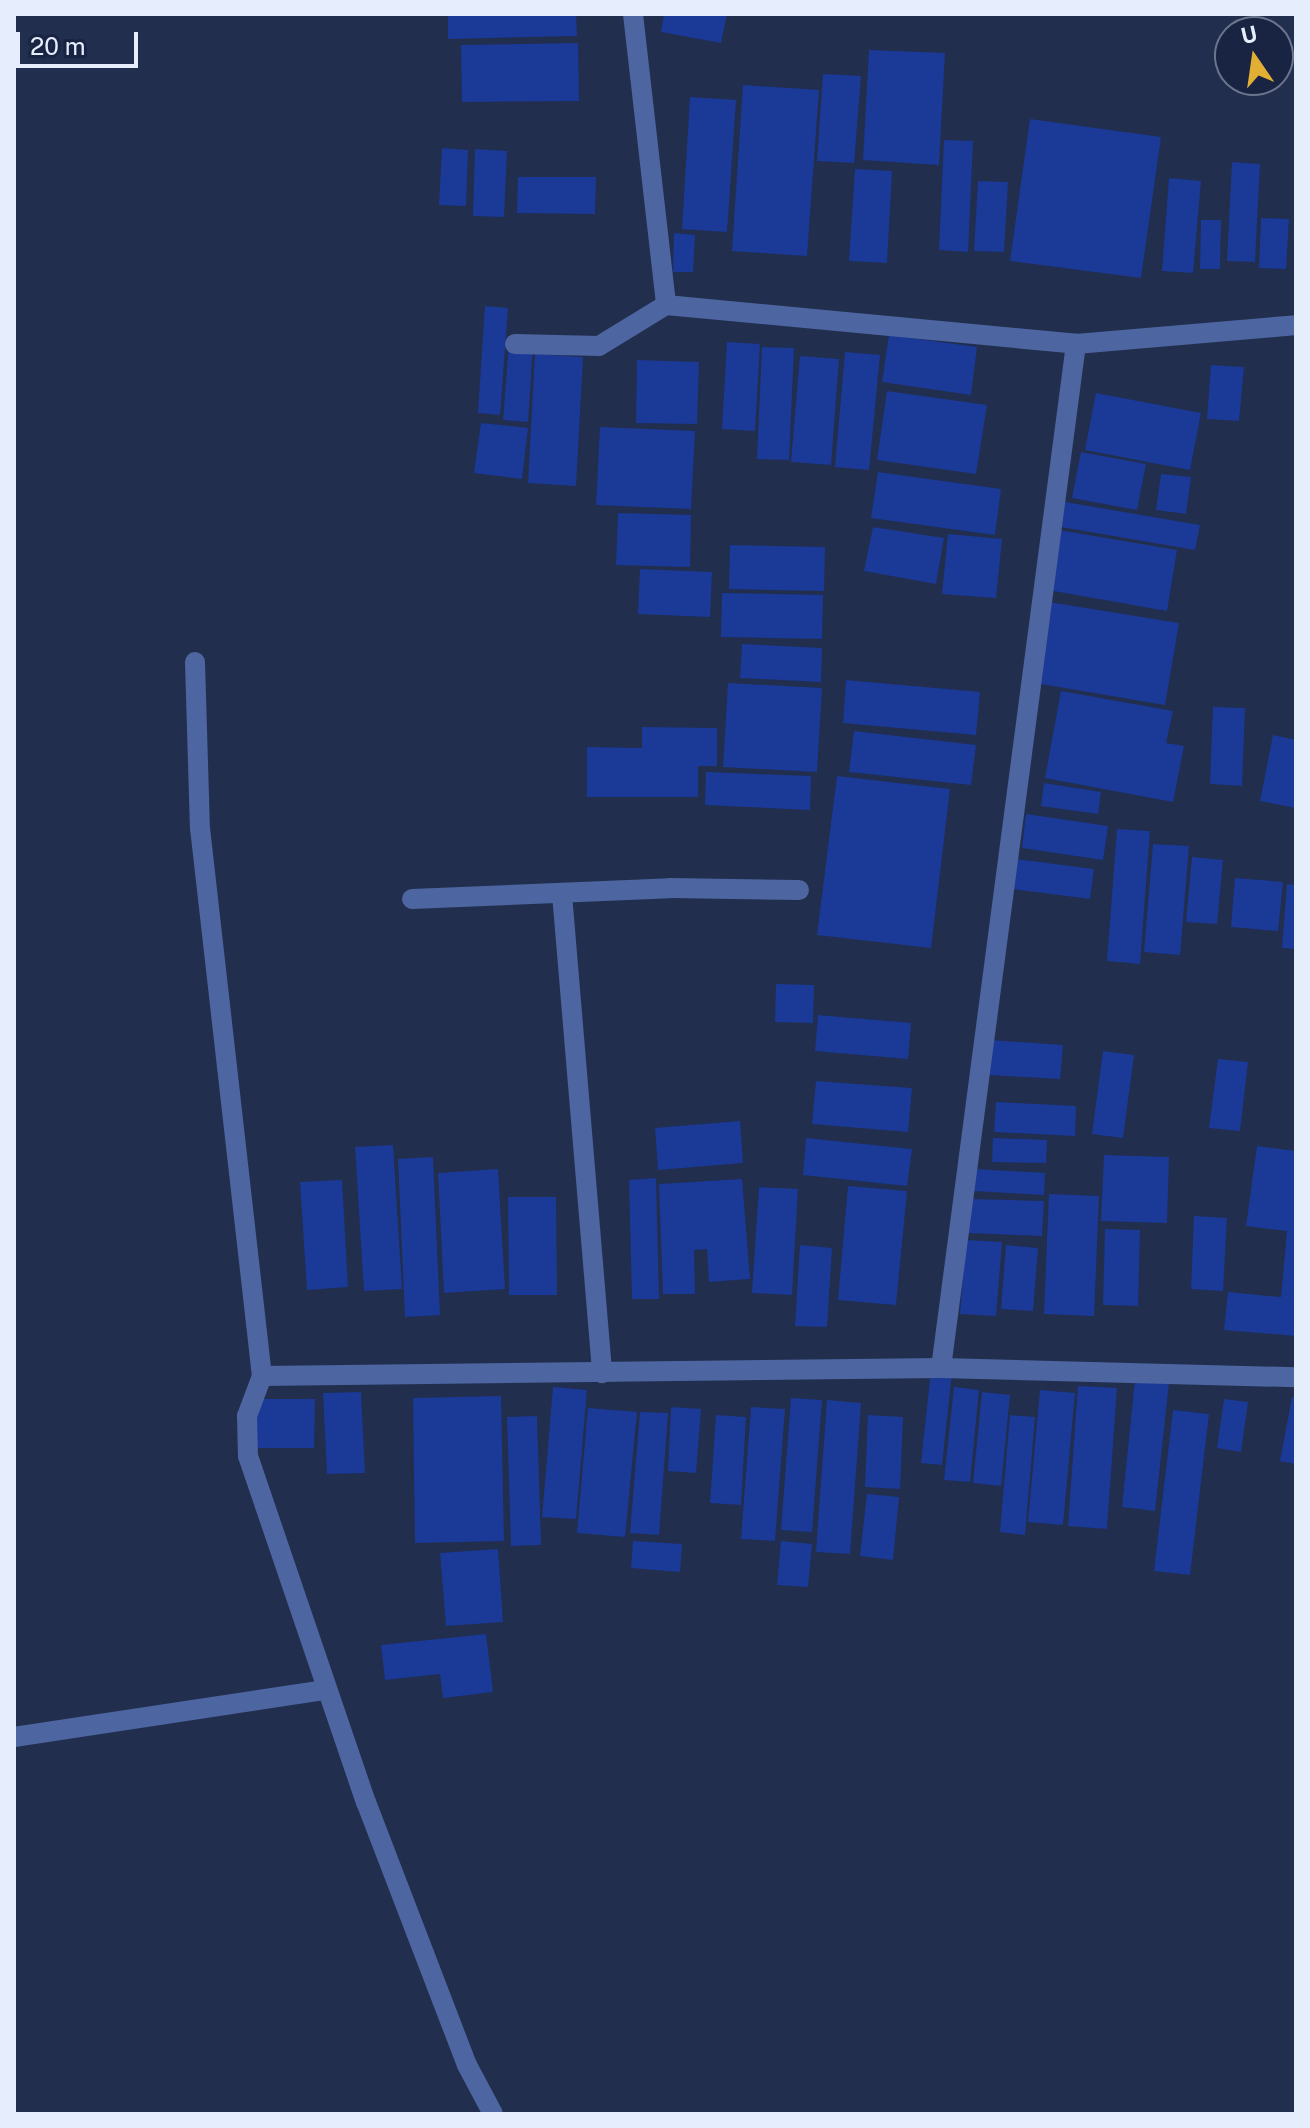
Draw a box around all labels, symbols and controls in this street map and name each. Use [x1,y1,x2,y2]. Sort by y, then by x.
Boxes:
scale bar [20,16,142,66]
north arrow [1214,16,1294,96]
text: U [1238,20,1260,49]
text: 20 m [30,32,86,60]

